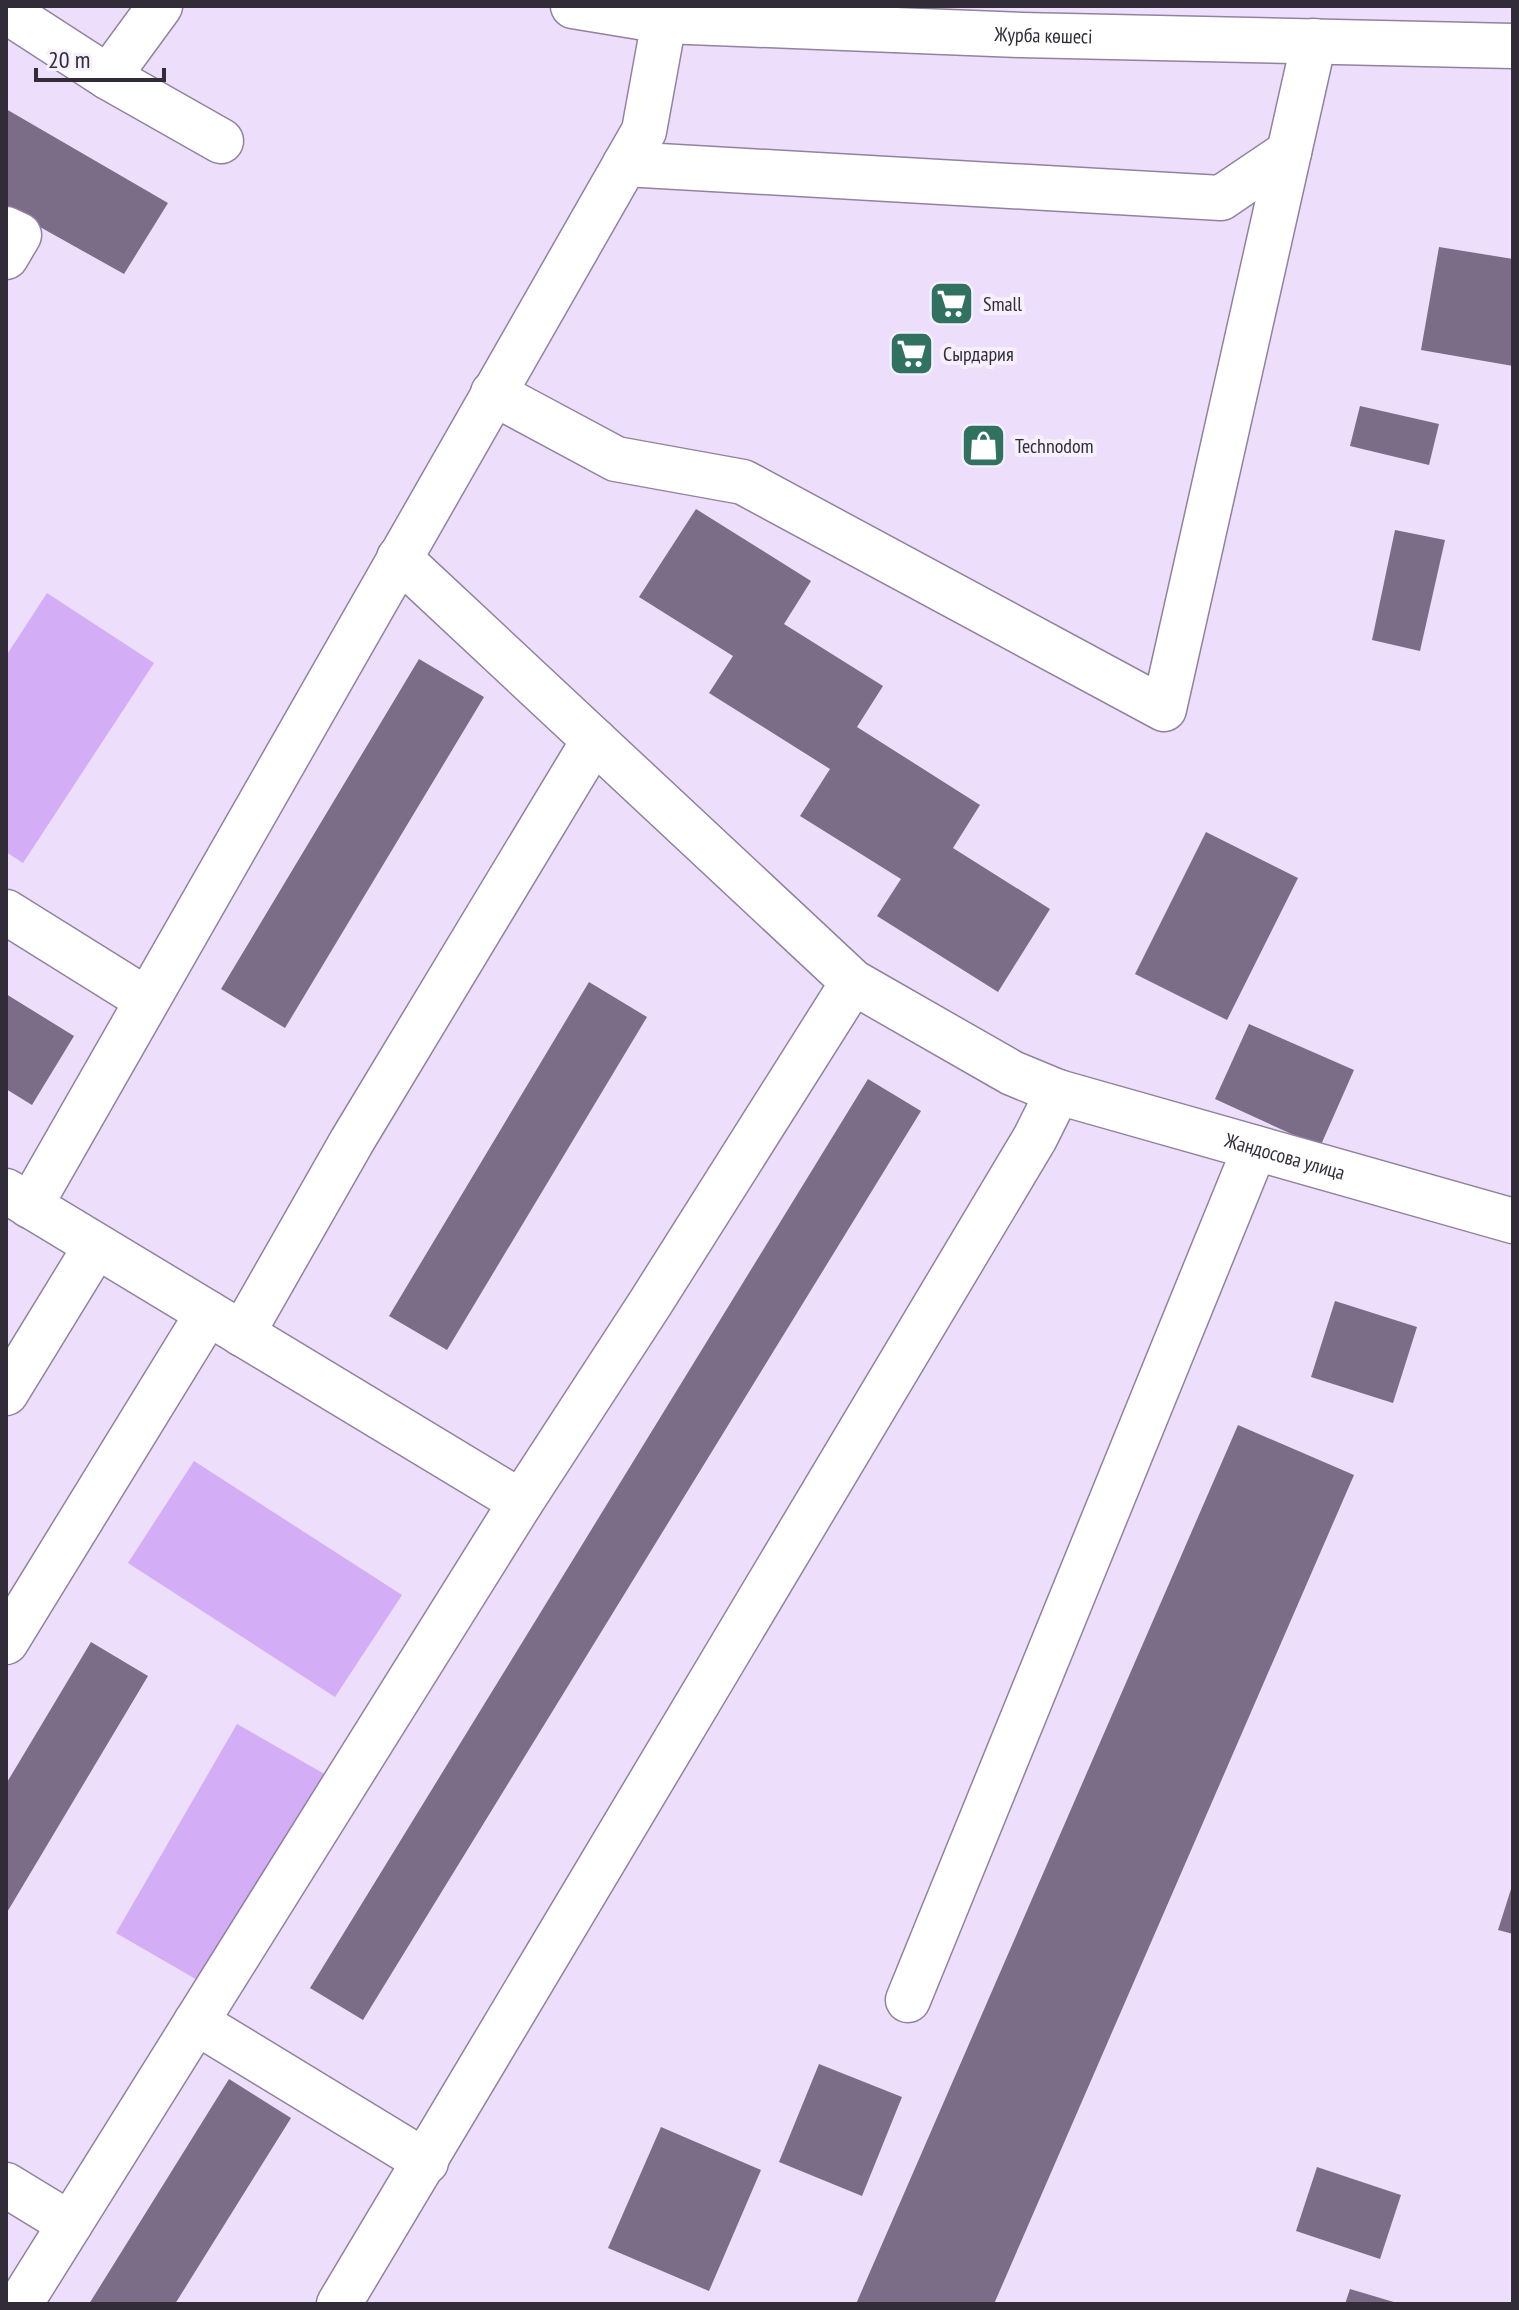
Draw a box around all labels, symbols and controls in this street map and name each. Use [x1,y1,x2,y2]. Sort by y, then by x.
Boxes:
street label: Журба көшесі [993,21,1093,50]
scale bar [36,32,164,82]
text: 20 m [48,44,90,75]
supermarket icon: Small [928,280,976,328]
place label: Small [983,291,1022,317]
supermarket icon: Сырдария [888,330,936,378]
place label: Сырдария [943,341,1014,367]
shop icon: Technodom [960,422,1008,470]
place label: Technodom [1015,433,1094,459]
street label: Жандосова улица [1221,1127,1348,1186]

